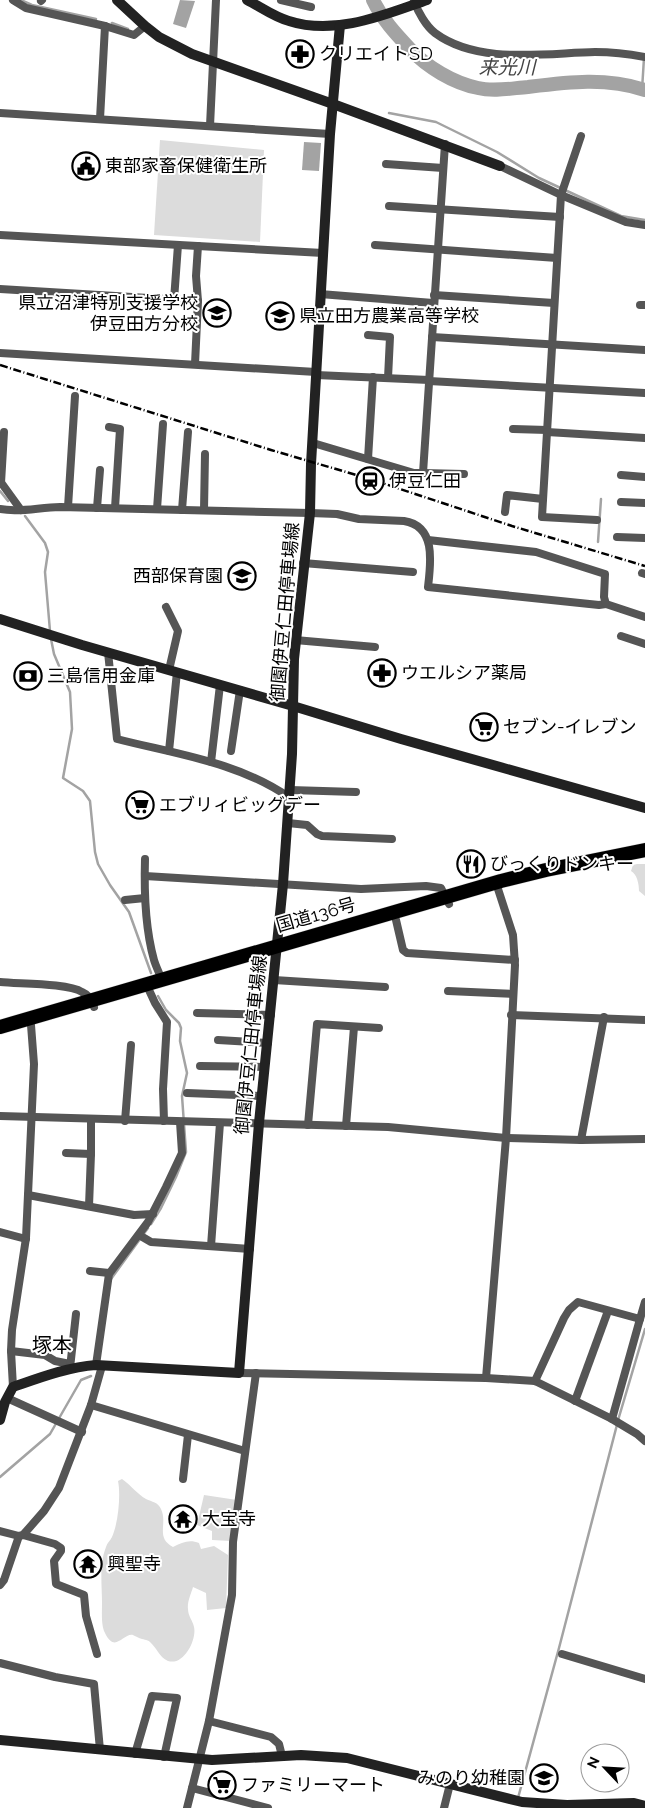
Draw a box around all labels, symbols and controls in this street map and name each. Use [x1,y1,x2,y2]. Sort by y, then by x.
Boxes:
pharmacy icon: クリエイトSD [285,39,315,69]
place label: クリエイトSD [319,43,433,64]
water label: 来光川 [478,56,537,78]
public building icon: 東部家畜保健衛生所 [71,151,101,181]
place label: 東部家畜保健衛生所 [105,155,267,176]
place label: 県立沼津特別支援学校 伊豆田方分校 [18,292,198,334]
school or university icon: 県立沼津特別支援学校 伊豆田方分校 [202,298,232,328]
school or university icon: 県立田方農業高等学校 [265,301,295,331]
place label: 県立田方農業高等学校 [299,305,479,326]
station icon: 伊豆仁田 [355,466,385,496]
place label: 伊豆仁田 [389,470,461,491]
street label: 御園伊豆仁田停車場線 [266,521,303,703]
school or university icon: 西部保育園 [227,561,257,591]
place label: 西部保育園 [133,565,223,586]
pharmacy icon: ウエルシア薬局 [367,658,397,688]
bank icon: 三島信用金庫 [13,661,43,691]
place label: ウエルシア薬局 [401,662,527,683]
place label: 三島信用金庫 [47,665,155,686]
supermarket icon: セブン-イレブン [469,712,499,742]
place label: セブン-イレブン [503,716,637,737]
supermarket icon: エブリィビッグデー [125,790,155,820]
place label: エブリィビッグデー [159,794,321,815]
restaurant icon: びっくりドンキー [456,849,486,879]
place label: びっくりドンキー [490,853,634,874]
street label: 国道136号 [273,893,358,936]
street label: 御園伊豆仁田停車場線 [231,954,270,1136]
district label: 塚本 [32,1333,72,1357]
temple icon: 大宝寺 [168,1504,198,1534]
place label: 大宝寺 [202,1508,256,1529]
temple icon: 興聖寺 [73,1549,103,1579]
place label: 興聖寺 [107,1553,161,1574]
north arrow [580,1743,630,1793]
text: N [584,1754,603,1771]
school or university icon: みのり幼稚園 [529,1763,559,1793]
place label: みのり幼稚園 [417,1767,525,1788]
supermarket icon: ファミリーマート [207,1770,237,1800]
place label: ファミリーマート [241,1774,385,1795]

